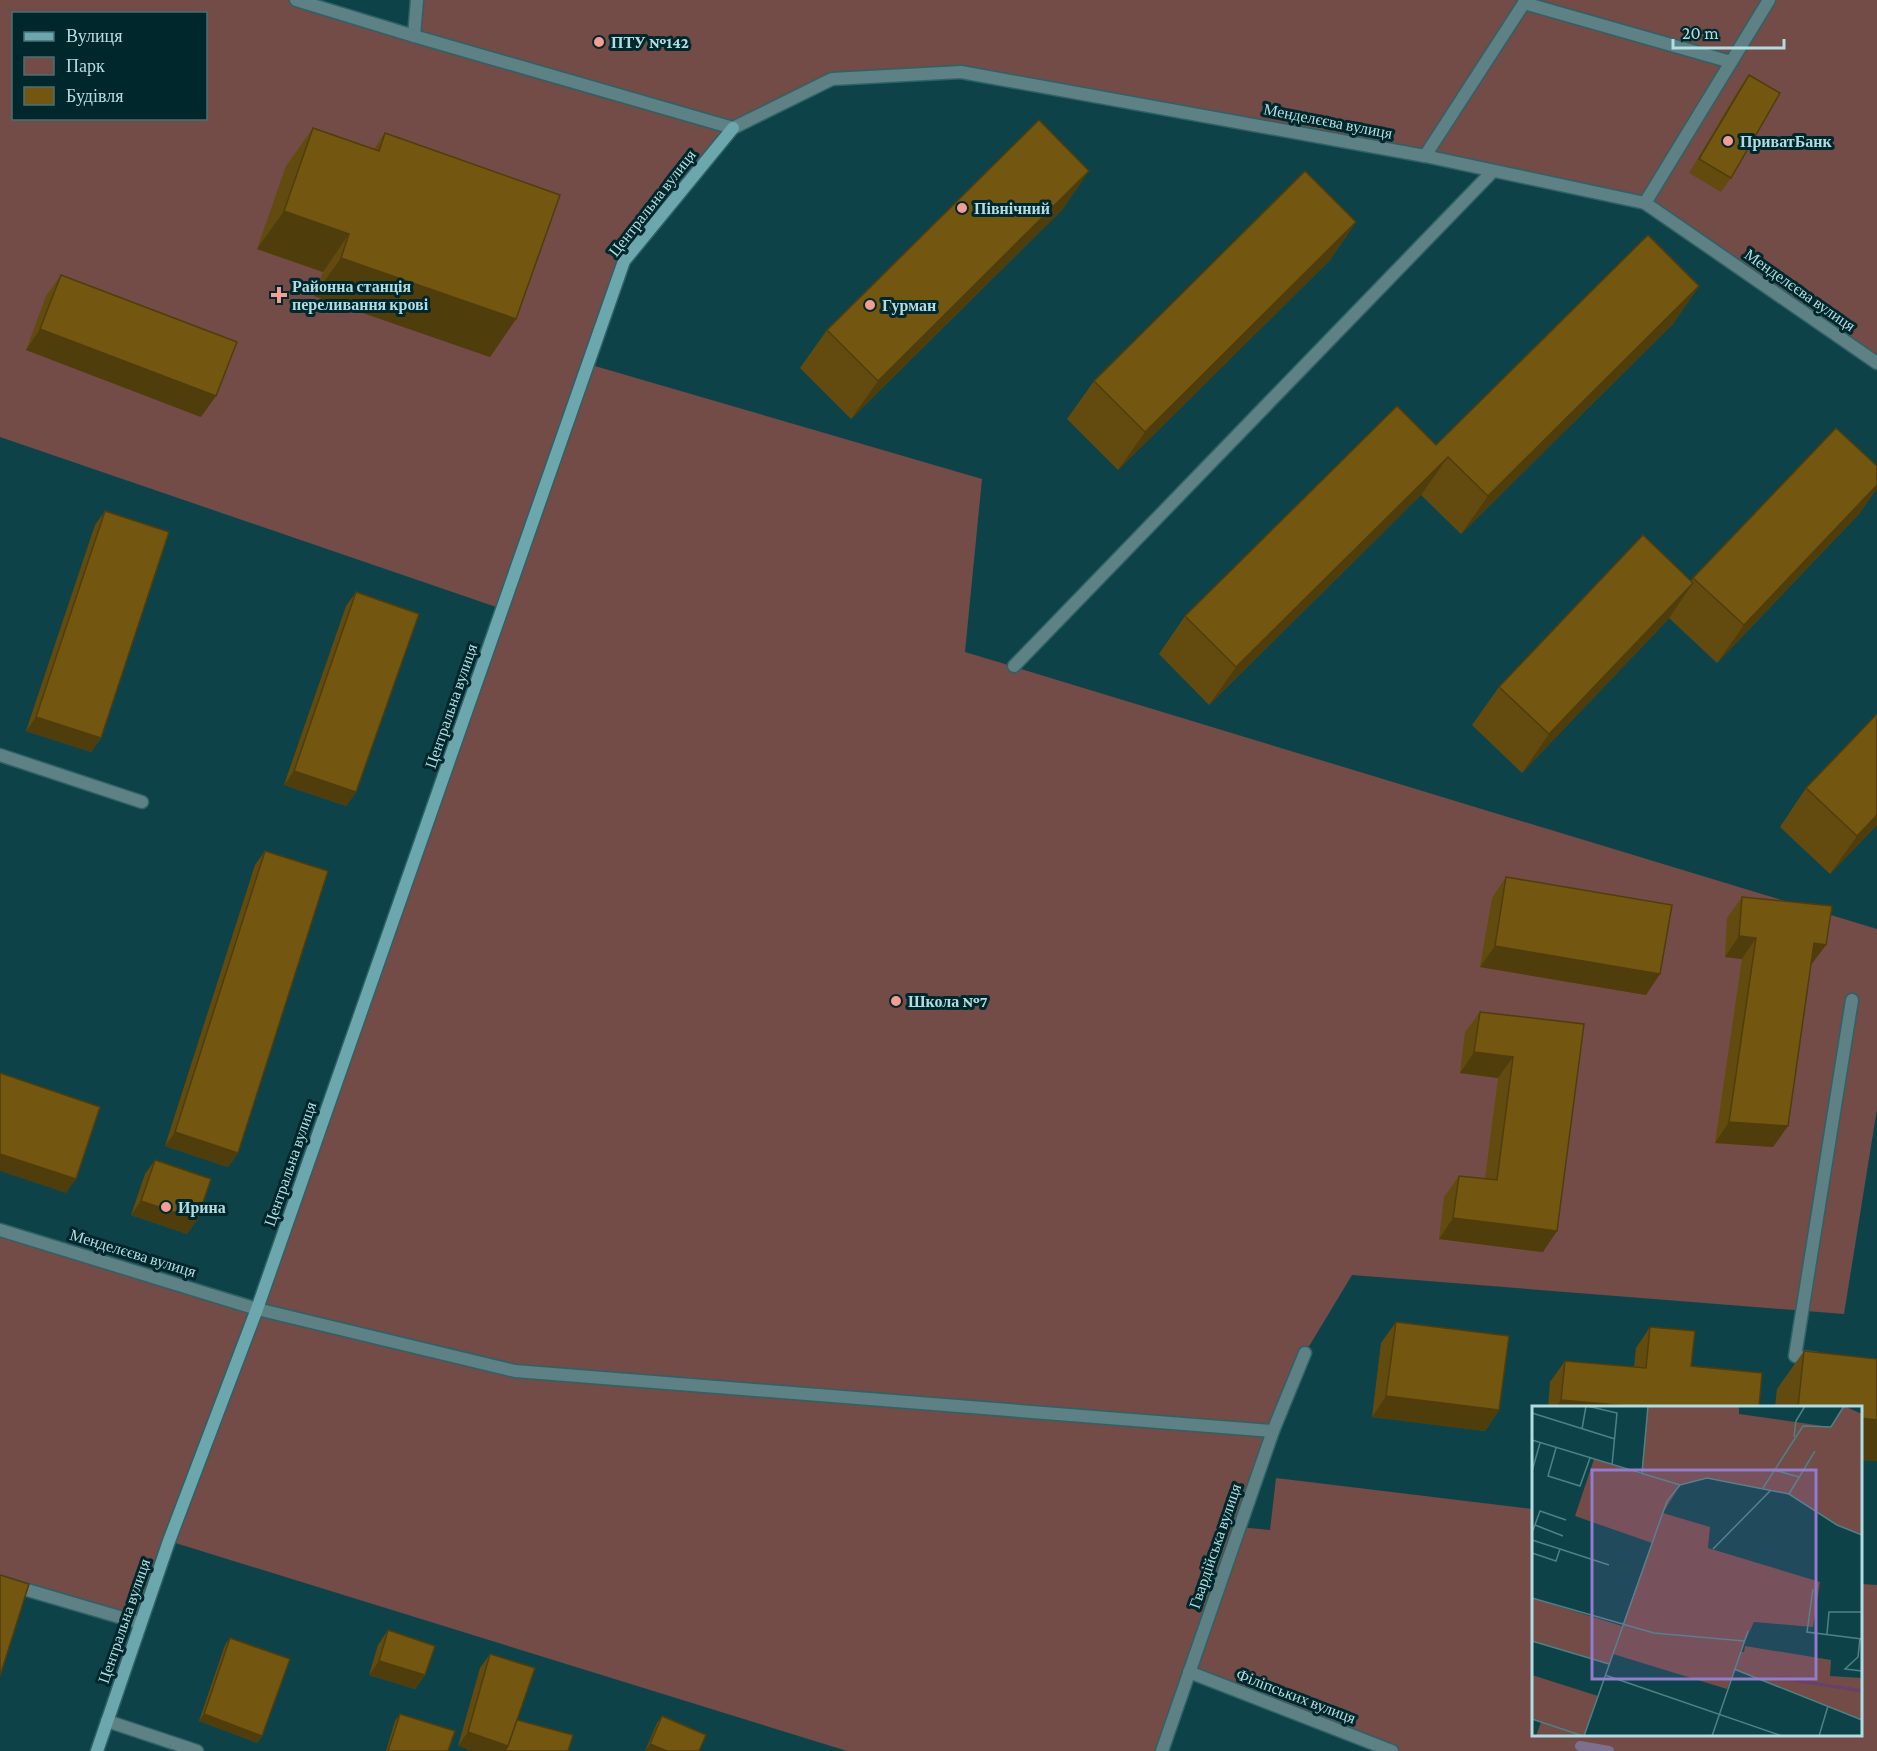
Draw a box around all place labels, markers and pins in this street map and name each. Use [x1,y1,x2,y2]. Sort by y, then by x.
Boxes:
place label: ПТУ №142 [611,34,689,51]
marker: ПТУ №142 [592,35,606,49]
place label: ПриватБанк [1740,133,1832,151]
marker: ПриватБанк [1721,134,1735,148]
place label: Північний [974,200,1050,217]
marker: Північний [955,201,969,215]
place label: Районна станція переливання крові [292,278,429,314]
marker: Районна станція переливання крові [270,286,288,304]
place label: Гурман [882,297,936,315]
marker: Гурман [863,298,877,312]
place label: Школа №7 [908,993,988,1010]
marker: Школа №7 [889,994,903,1008]
place label: Ирина [178,1199,226,1217]
marker: Ирина [159,1200,173,1214]

